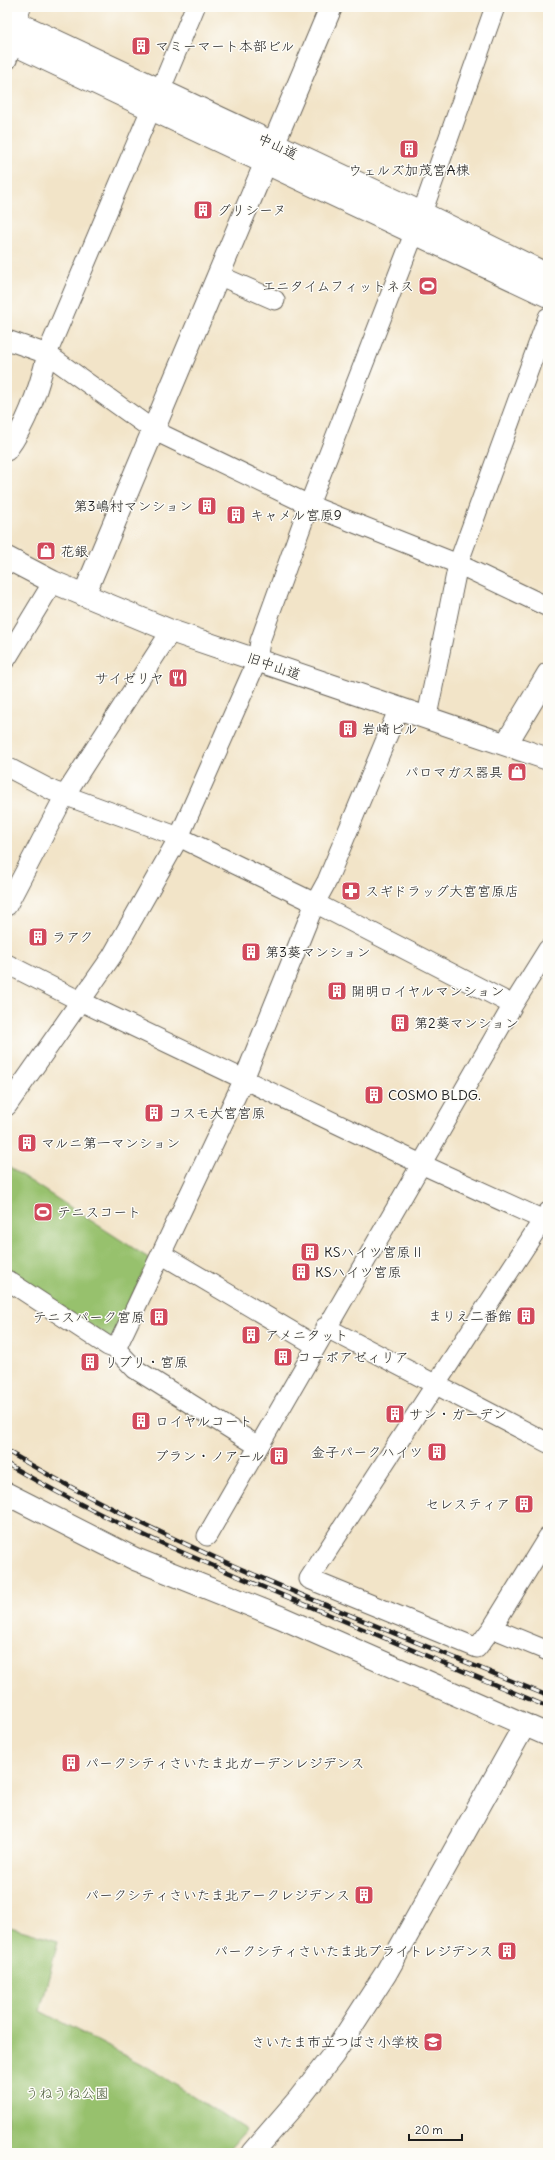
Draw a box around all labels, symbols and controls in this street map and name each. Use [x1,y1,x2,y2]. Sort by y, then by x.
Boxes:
building icon: マミーマート本部ビル [130,35,152,57]
place label: マミーマート本部ビル [155,37,295,55]
street label: 中山道 [255,129,301,163]
building icon: ウェルズ加茂宮A棟 [398,138,420,160]
place label: ウェルズ加茂宮A棟 [349,161,470,179]
building icon: グリシーヌ [192,199,214,221]
place label: グリシーヌ [217,201,286,219]
sports icon: エニタイムフィットネス [417,275,439,297]
place label: エニタイムフィットネス [262,277,414,295]
building icon: 第3嶋村マンション [196,495,218,517]
place label: 第3嶋村マンション [74,497,193,515]
building icon: キャメル宮原9 [225,504,247,526]
place label: キャメル宮原9 [250,506,342,524]
shop icon: 花銀 [35,540,57,562]
place label: 花銀 [60,542,89,560]
street label: 旧中山道 [245,648,303,684]
restaurant icon: サイゼリヤ [167,667,189,689]
place label: サイゼリヤ [95,669,164,687]
building icon: 岩崎ビル [337,718,359,740]
place label: 岩崎ビル [362,720,418,738]
shop icon: パロマガス器具 [506,761,528,783]
place label: パロマガス器具 [405,763,503,781]
pharmacy icon: スギドラッグ大宮宮原店 [340,880,362,902]
place label: スギドラッグ大宮宮原店 [365,882,519,900]
building icon: ラアク [27,926,49,948]
place label: ラアク [52,928,93,946]
building icon: 第3葵マンション [240,941,262,963]
place label: 第3葵マンション [265,943,370,961]
building icon: 開明ロイヤルマンション [326,980,348,1002]
place label: 開明ロイヤルマンション [351,982,504,1000]
building icon: 第2葵マンション [389,1012,411,1034]
place label: 第2葵マンション [414,1014,519,1032]
building icon: COSMO BLDG. [363,1084,385,1106]
place label: COSMO BLDG. [388,1086,481,1104]
building icon: コスモ大宮宮原 [143,1102,165,1124]
place label: コスモ大宮宮原 [168,1104,265,1122]
building icon: マルニ第一マンション [16,1132,38,1154]
place label: マルニ第一マンション [41,1134,180,1152]
sports icon: テニスコート [32,1201,54,1223]
place label: テニスコート [57,1203,141,1221]
building icon: KSハイツ宮原Ⅱ [299,1241,321,1263]
place label: KSハイツ宮原Ⅱ [324,1243,424,1261]
building icon: KSハイツ宮原 [290,1261,312,1283]
place label: KSハイツ宮原 [315,1263,401,1281]
building icon: まりえ二番館 [515,1305,537,1327]
building icon: テニスパーク宮原 [148,1306,170,1328]
place label: まりえ二番館 [428,1307,512,1325]
place label: テニスパーク宮原 [33,1308,145,1326]
building icon: アメニタット [240,1324,262,1346]
place label: アメニタット [265,1326,348,1344]
building icon: コーポアゼィリア [272,1346,294,1368]
place label: コーポアゼィリア [297,1348,409,1366]
building icon: リブリ・宮原 [79,1351,101,1373]
place label: リブリ・宮原 [104,1353,188,1371]
building icon: サン・ガーデン [384,1403,406,1425]
place label: サン・ガーデン [409,1405,507,1423]
building icon: ロイヤルコート [130,1410,152,1432]
place label: ロイヤルコート [155,1412,253,1430]
building icon: 金子パークハイツ [426,1441,448,1463]
place label: 金子パークハイツ [311,1443,423,1461]
building icon: ブラン・ノアール [268,1445,290,1467]
place label: ブラン・ノアール [154,1447,265,1465]
building icon: セレスティア [513,1493,535,1515]
place label: セレスティア [425,1495,510,1513]
building icon: パークシティさいたま北ガーデンレジデンス [60,1752,82,1774]
place label: パークシティさいたま北ガーデンレジデンス [85,1754,364,1772]
building icon: パークシティさいたま北アークレジデンス [353,1884,375,1906]
place label: パークシティさいたま北アークレジデンス [85,1886,350,1904]
building icon: パークシティさいたま北ブライトレジデンス [496,1940,518,1962]
place label: パークシティさいたま北ブライトレジデンス [214,1942,493,1960]
school or university icon: さいたま市立つばさ小学校 [422,2031,444,2053]
place label: さいたま市立つばさ小学校 [252,2033,419,2051]
park label: うねうね公園 [25,2084,109,2102]
scale bar [409,2116,462,2142]
text: 20 m [415,2122,443,2137]

